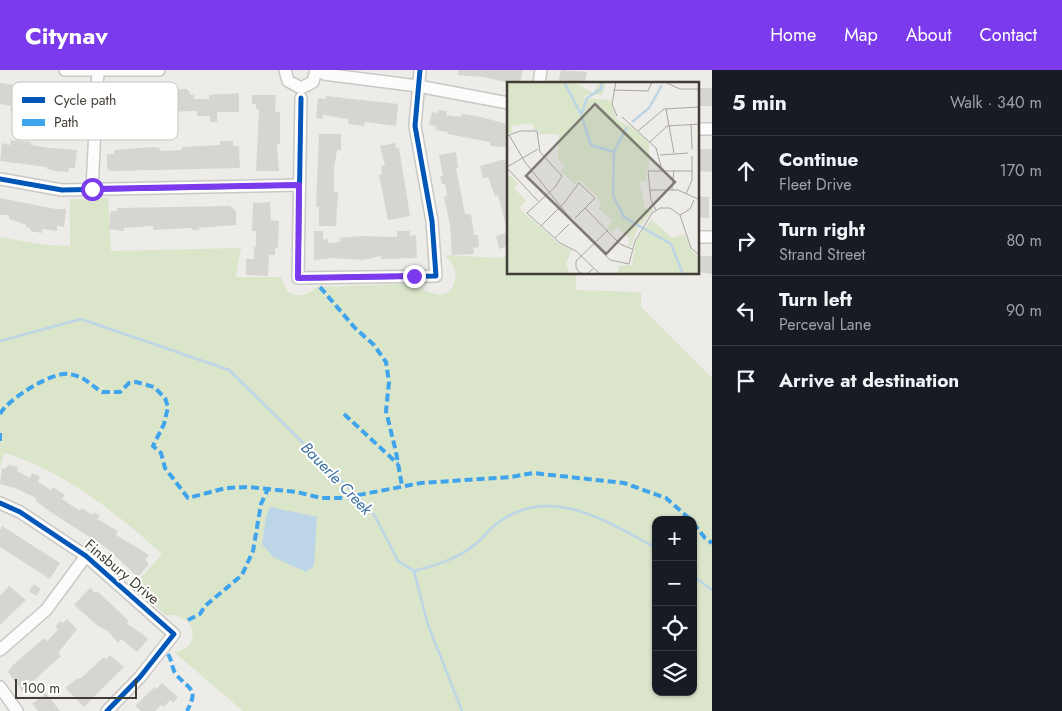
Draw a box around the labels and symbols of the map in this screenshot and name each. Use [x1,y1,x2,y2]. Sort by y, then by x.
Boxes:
legend [12,82,178,140]
inset map [507,82,700,275]
text: Cycle path [54,90,116,110]
text: Path [54,112,79,132]
route start [81,178,104,201]
route end [403,265,426,288]
water label: Bauerle Creek [296,437,378,521]
street label: Finsbury Drive [80,534,164,610]
scale bar [15,676,138,699]

